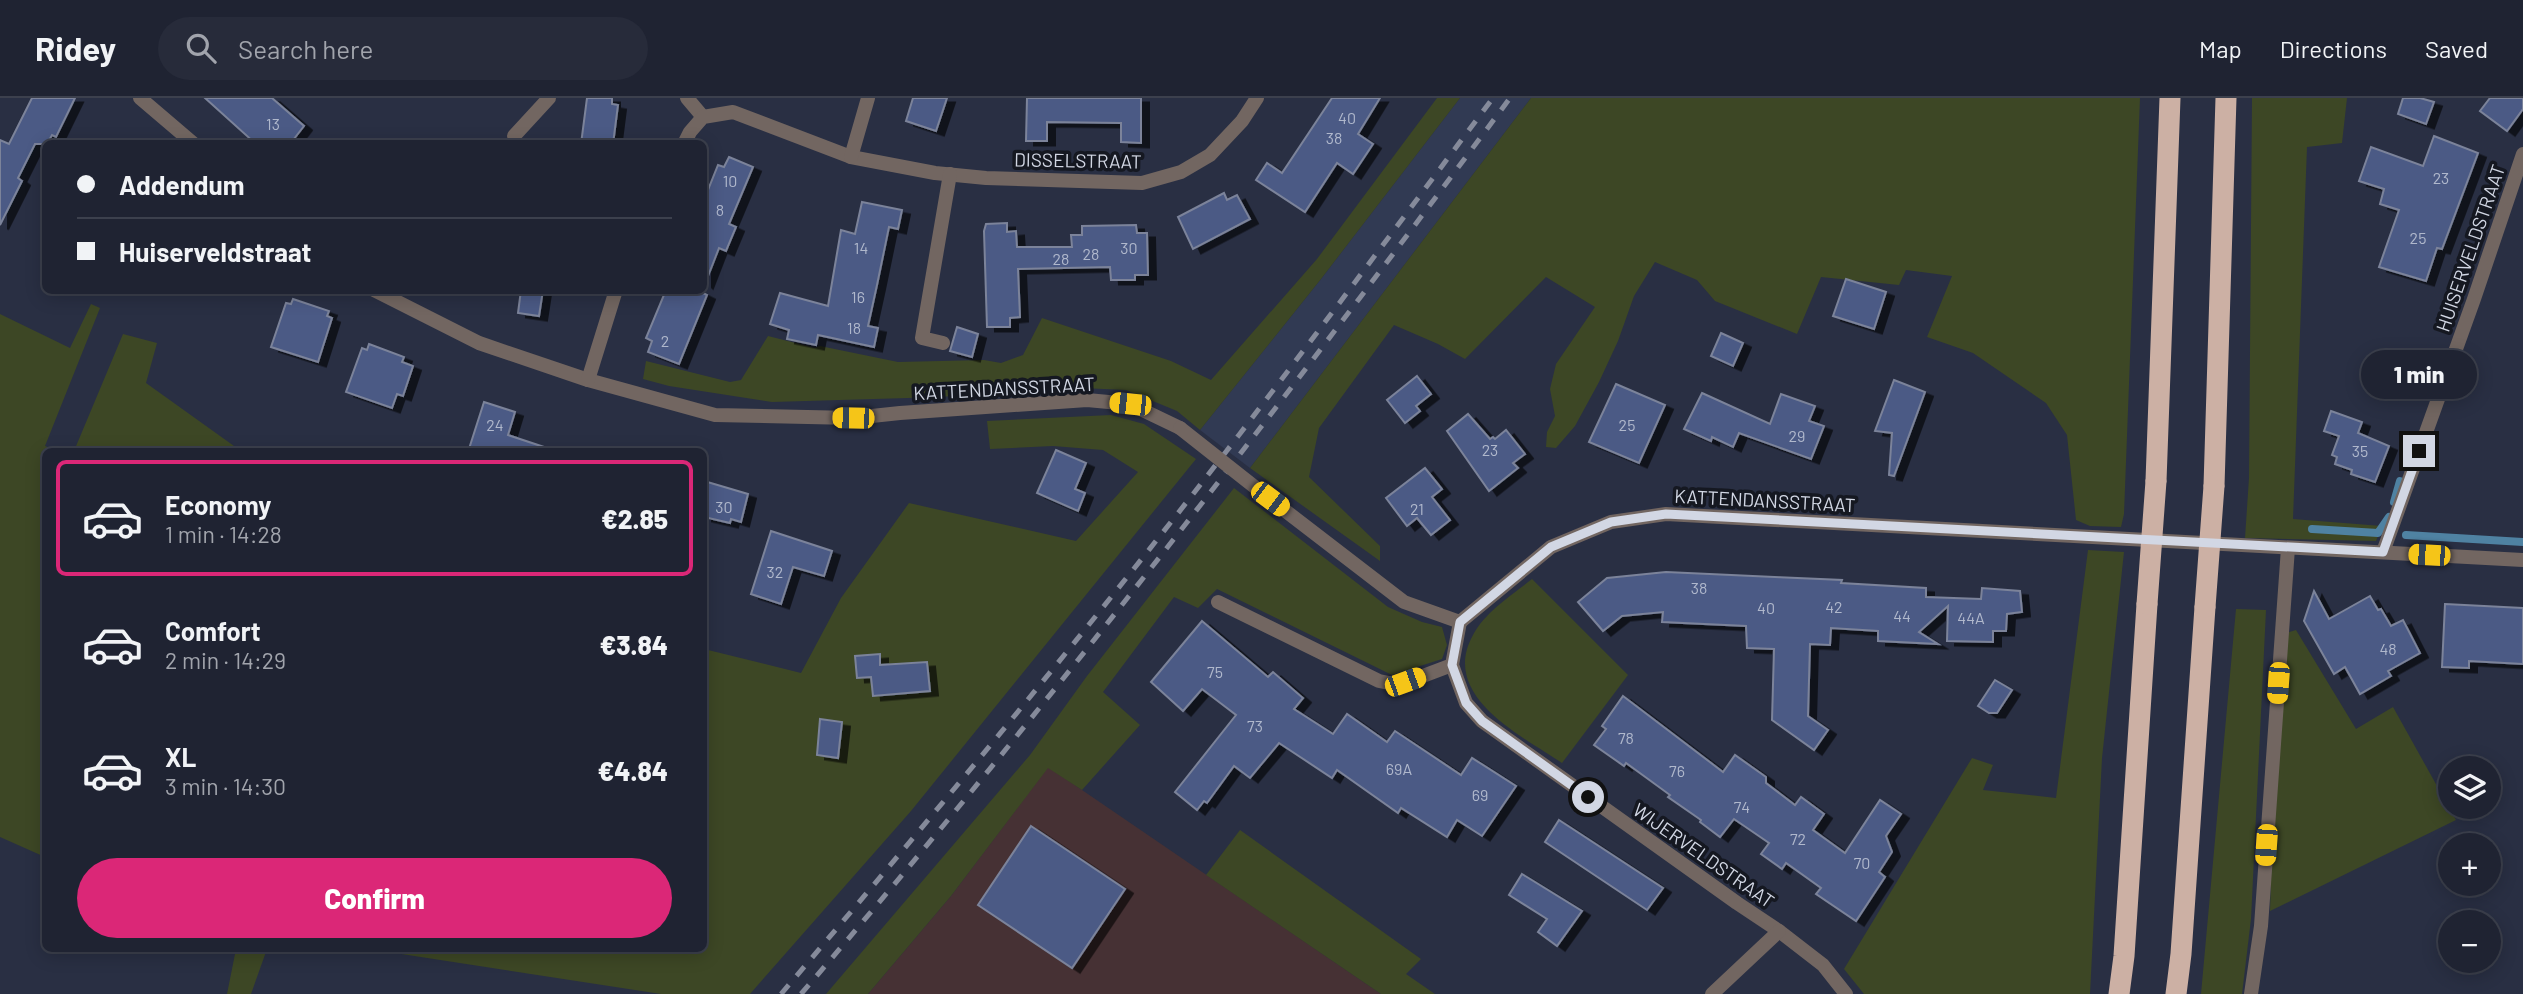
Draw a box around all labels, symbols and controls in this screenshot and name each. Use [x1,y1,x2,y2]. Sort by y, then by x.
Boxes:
search box [158,17,648,80]
text: Ridey [35,28,116,68]
icon: search [182,29,220,67]
text: Search here [238,33,373,64]
text: Map [2199,34,2242,63]
text: Directions [2280,34,2387,63]
text: Saved [2425,34,2488,63]
house number: 40 [1338,108,1356,127]
house number: 13 [266,114,280,133]
house number: 38 [1326,128,1342,147]
street label: DISSELSTRAAT [1014,147,1142,173]
street label: HUISERVELDSTRAAT [2431,161,2509,335]
house number: 23 [2433,168,2449,187]
text: Addendum [119,169,244,200]
house number: 10 [723,171,737,190]
house number: 8 [716,200,724,219]
house number: 25 [2410,228,2426,247]
text: Huiserveldstraat [119,236,311,267]
house number: 14 [854,238,868,257]
house number: 30 [1120,238,1138,257]
house number: 28 [1083,244,1099,263]
house number: 28 [1053,249,1069,268]
house number: 16 [851,287,865,306]
house number: 18 [847,318,861,337]
house number: 2 [661,331,669,350]
callout: 1 min [2361,350,2477,398]
text: 1 min [2394,360,2444,388]
street label: KATTENDANSSTRAAT [913,372,1095,404]
car [1109,391,1152,417]
car [832,407,875,429]
house number: 24 [486,415,504,434]
house number: 25 [1619,415,1635,434]
house number: 29 [1789,426,1805,445]
route end [2403,435,2435,467]
house number: 23 [1482,440,1498,459]
house number: 35 [2352,441,2368,460]
car [1247,478,1294,520]
street label: KATTENDANSSTRAAT [1674,484,1856,516]
icon: car [81,487,144,550]
text: Economy [165,489,271,520]
house number: 30 [715,497,733,516]
house number: 21 [1410,499,1424,518]
text: €2.85 [601,503,668,534]
text: 1 min · 14:28 [165,520,282,548]
car [2408,543,2451,567]
house number: 32 [767,562,783,581]
house number: 38 [1691,578,1707,597]
house number: 42 [1825,597,1843,616]
house number: 40 [1757,598,1775,617]
house number: 44 [1893,606,1911,625]
house number: 44A [1957,608,1985,627]
icon: car [81,613,144,676]
text: Comfort [165,615,261,646]
text: €3.84 [600,629,668,660]
house number: 48 [2379,639,2397,658]
text: 2 min · 14:29 [165,646,286,674]
car [2267,661,2290,705]
house number: 75 [1207,662,1223,681]
car [1382,665,1429,699]
house number: 73 [1247,716,1263,735]
house number: 78 [1618,728,1634,747]
icon: car [81,739,144,802]
text: XL [165,741,196,772]
text: €4.84 [598,755,668,786]
map controls [2438,756,2501,973]
button: layers [2438,756,2501,819]
house number: 69A [1386,759,1412,778]
house number: 76 [1669,761,1685,780]
text: 3 min · 14:30 [165,772,286,800]
route start [1572,781,1604,813]
house number: 69 [1472,785,1488,804]
house number: 74 [1734,797,1750,816]
street label: WIJERVELDSTRAAT [1629,798,1779,912]
car [2255,823,2278,867]
house number: 72 [1790,829,1806,848]
button: + [2438,833,2501,896]
house number: 70 [1854,853,1870,872]
button: Confirm [77,858,672,938]
button: − [2438,910,2501,973]

